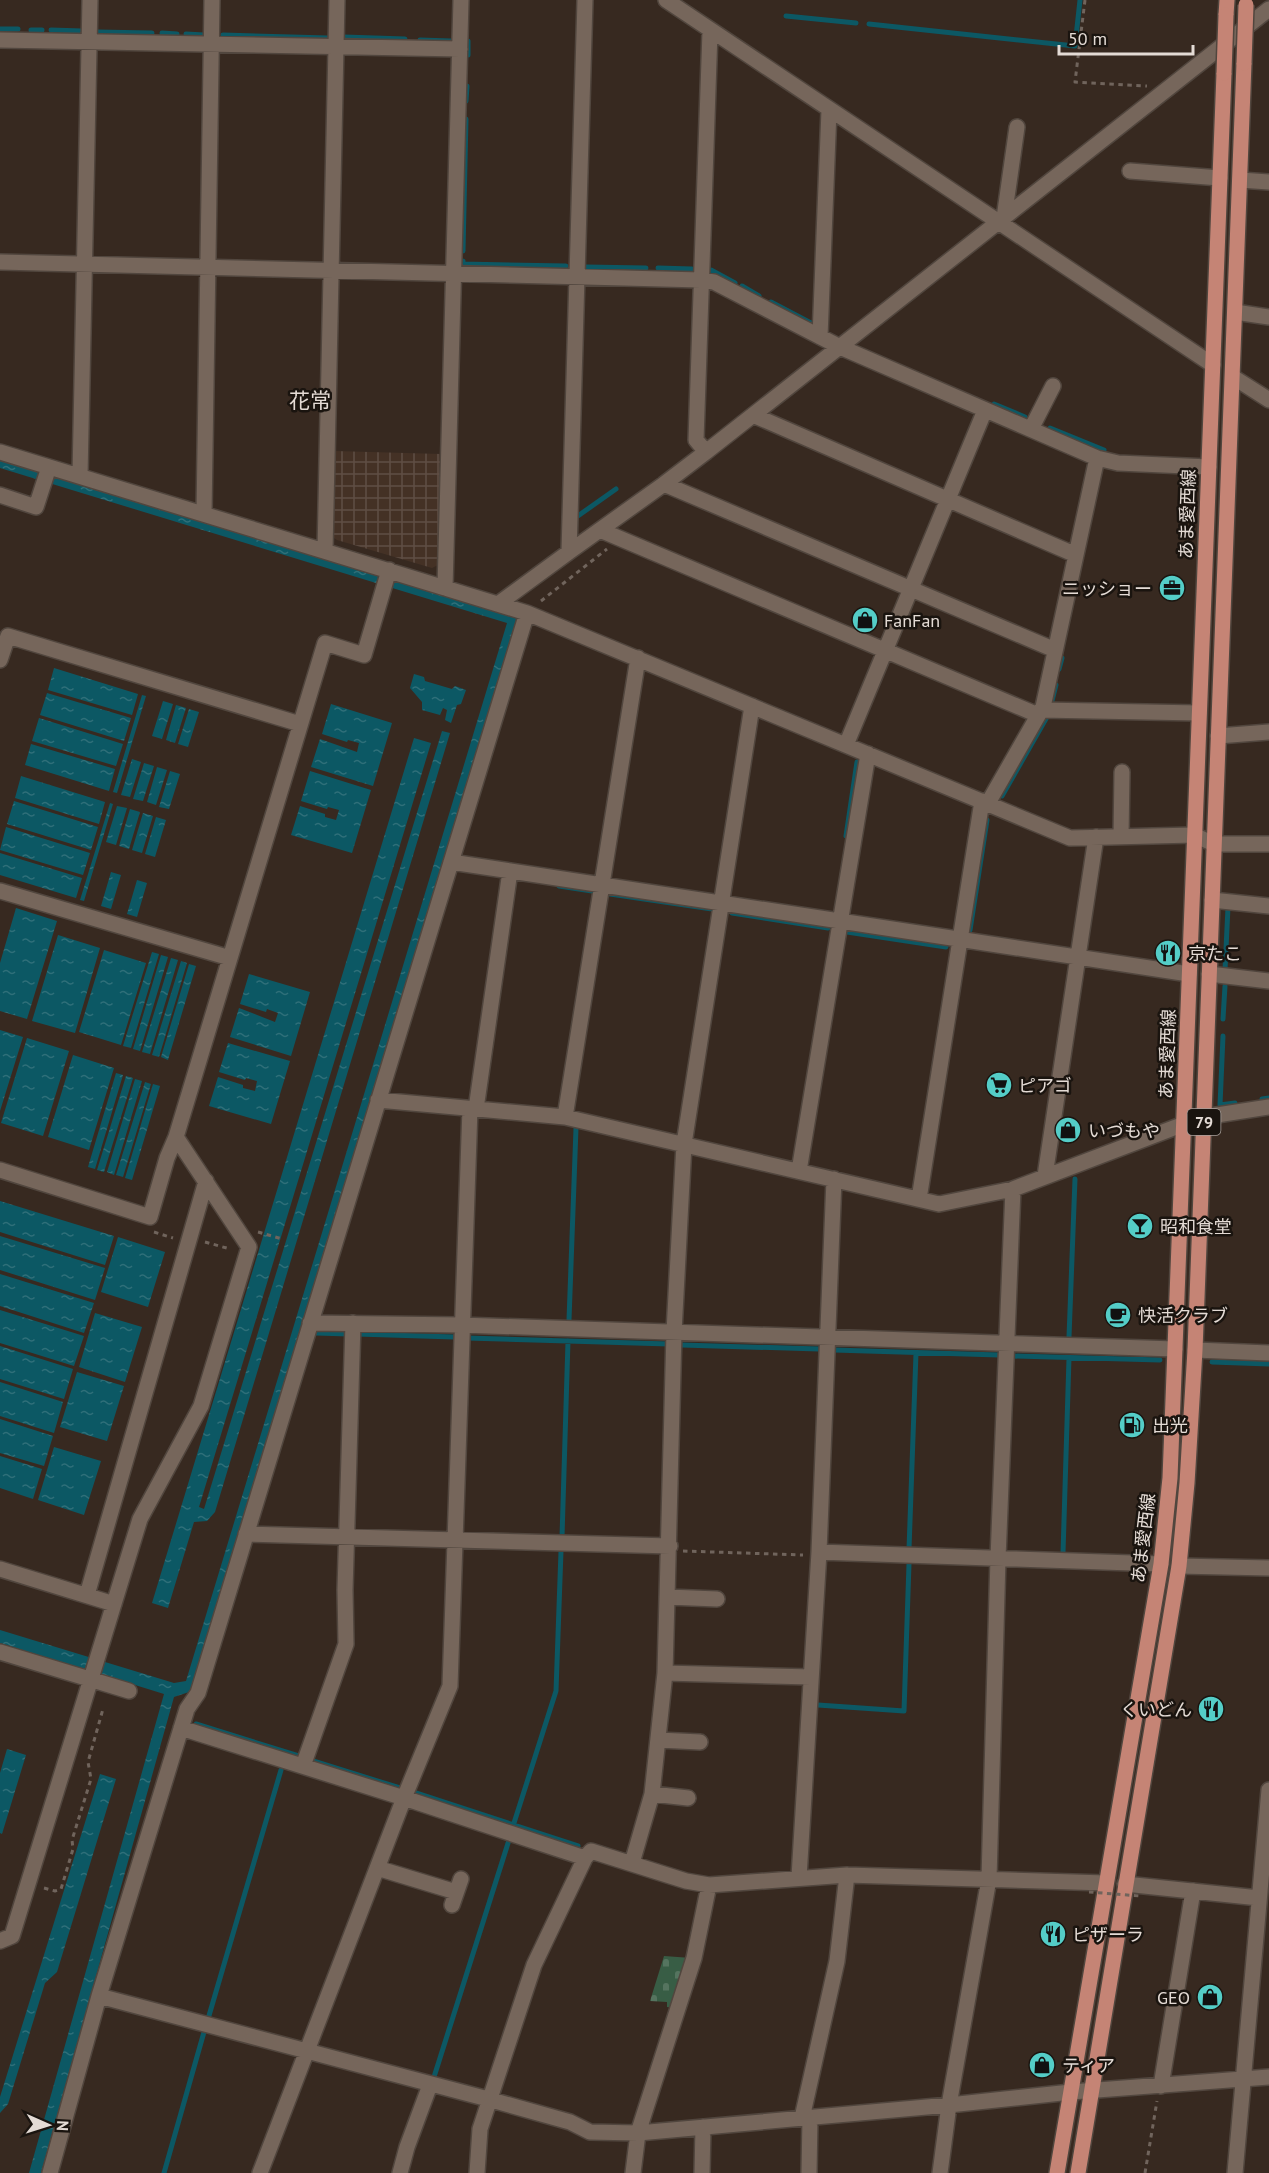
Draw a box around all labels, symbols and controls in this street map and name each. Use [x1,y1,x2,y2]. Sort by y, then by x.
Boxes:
scale bar [1059,18,1192,56]
text: 50 m [1068,27,1107,50]
district label: 花常 [289,387,331,414]
street label: あま愛西線 [1174,469,1200,559]
office icon: ニッショー [1157,573,1187,603]
place label: ニッショー [1062,577,1152,600]
shop icon: FanFan [850,605,880,635]
place label: FanFan [884,609,940,632]
restaurant icon: 京たこ [1153,938,1183,968]
place label: 京たこ [1188,942,1242,965]
street label: あま愛西線 [1154,1009,1180,1099]
supermarket icon: ピアゴ [984,1070,1014,1100]
place label: ピアゴ [1018,1074,1072,1097]
road number: 79 [1188,1109,1220,1135]
shop icon: いづもや [1053,1115,1083,1145]
place label: いづもや [1088,1119,1160,1142]
bar icon: 昭和食堂 [1125,1211,1155,1241]
place label: 昭和食堂 [1160,1215,1232,1238]
cafe icon: 快活クラブ [1103,1300,1133,1330]
place label: 快活クラブ [1138,1304,1228,1327]
fuel station icon: 出光 [1117,1410,1147,1440]
place label: 出光 [1152,1414,1188,1437]
street label: あま愛西線 [1126,1492,1160,1584]
restaurant icon: くいどん [1196,1694,1226,1724]
place label: くいどん [1120,1698,1192,1721]
restaurant icon: ピザーラ [1038,1919,1068,1949]
place label: ピザーラ [1072,1923,1144,1946]
shop icon: GEO [1195,1982,1225,2012]
place label: GEO [1157,1986,1190,2009]
shop icon: ティア [1027,2050,1057,2080]
place label: ティア [1062,2054,1115,2077]
north arrow [18,2095,78,2155]
text: N [53,2120,73,2132]

